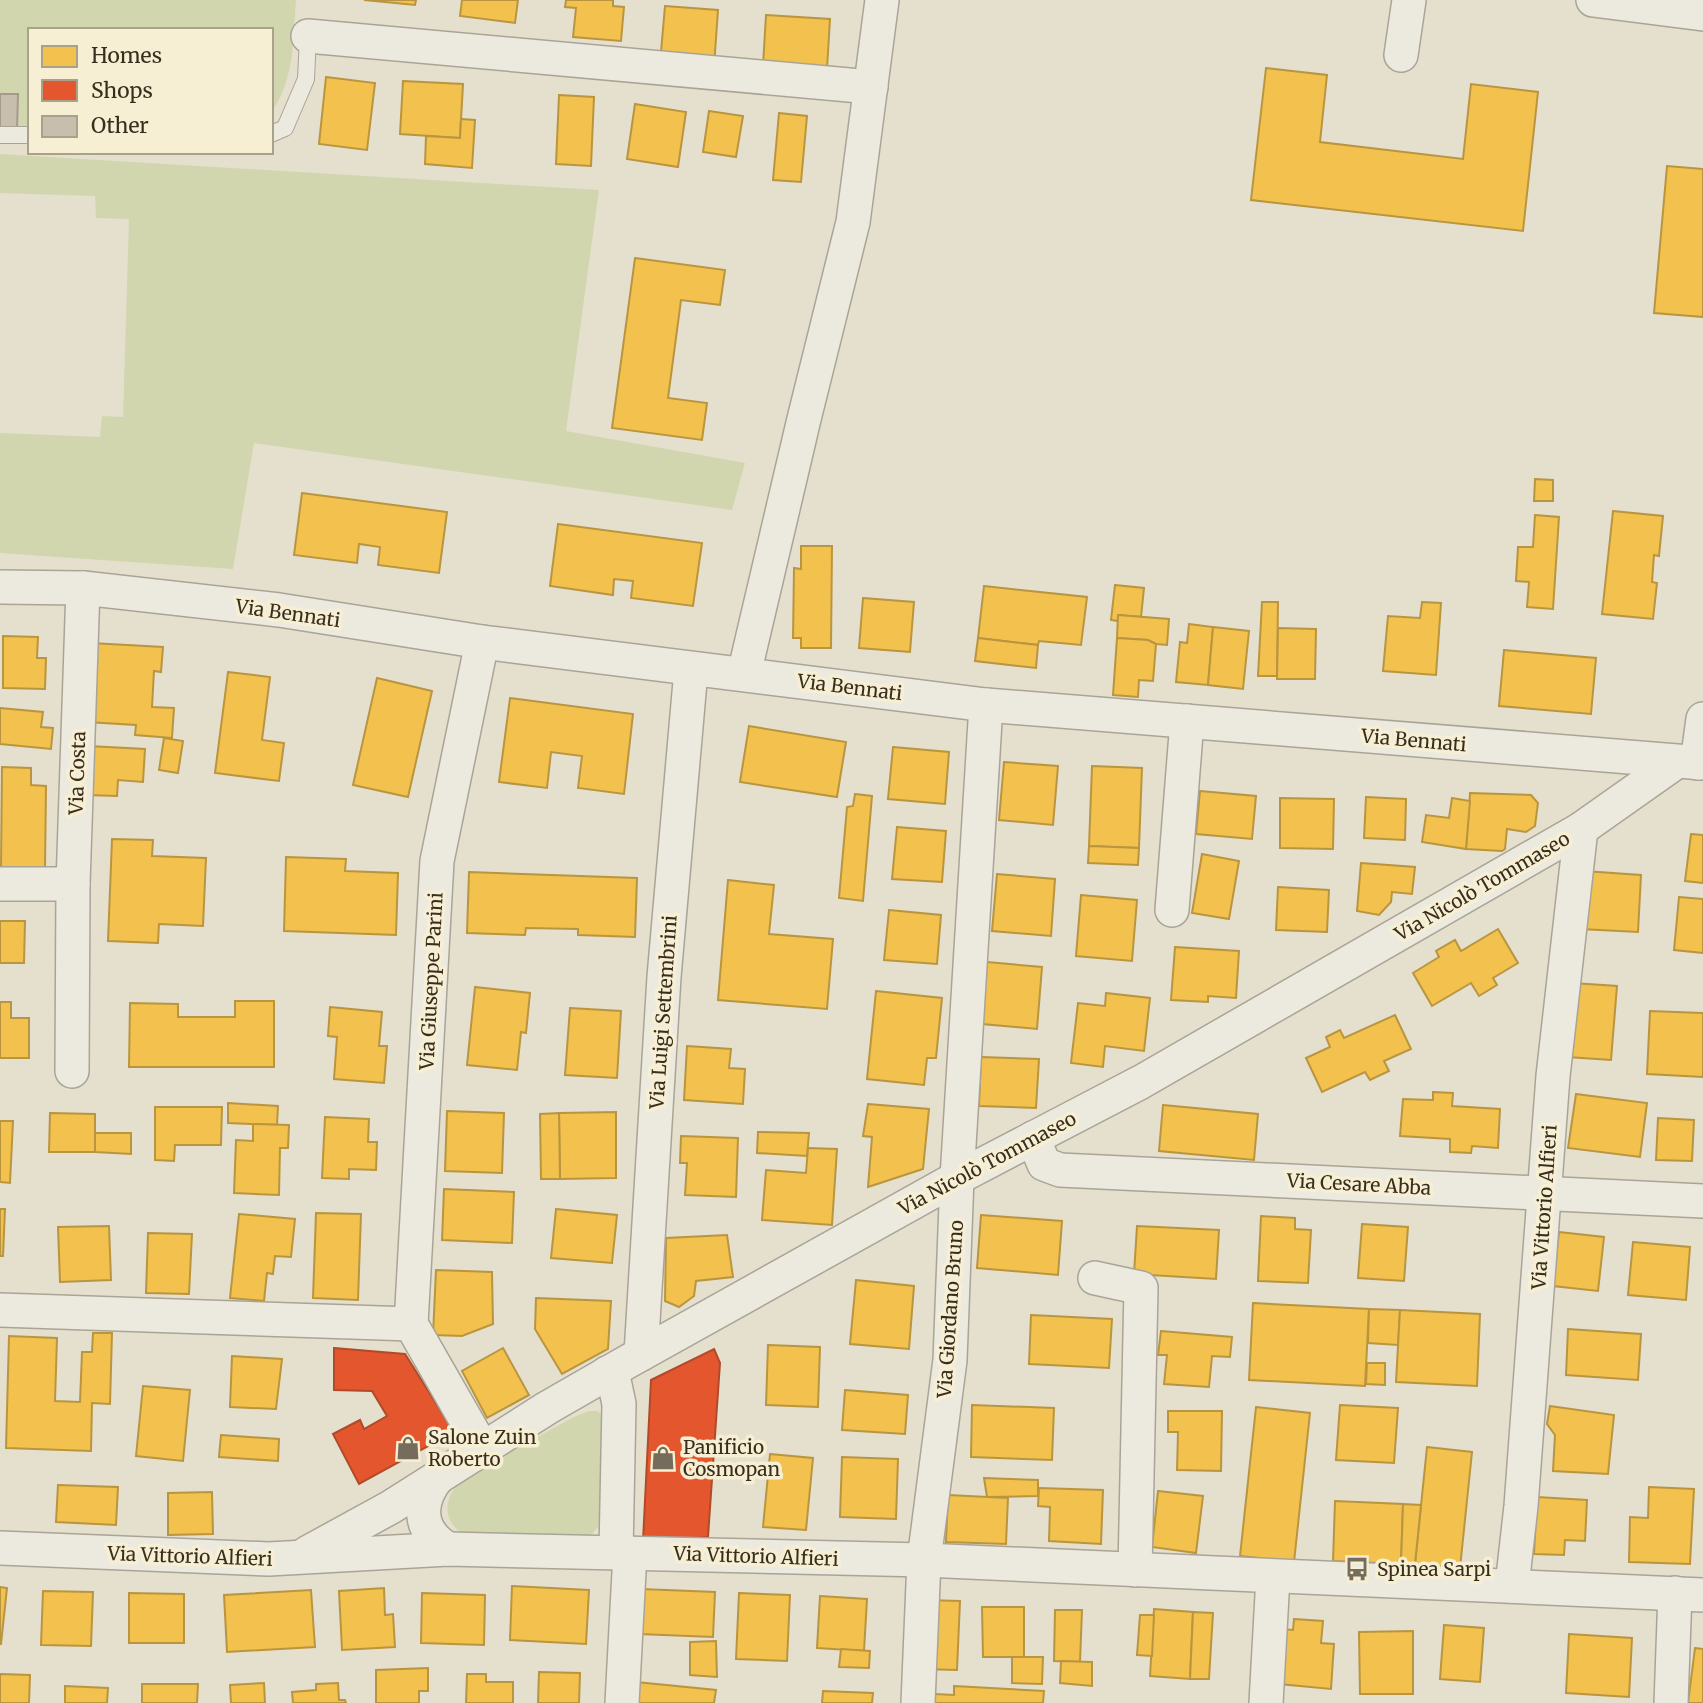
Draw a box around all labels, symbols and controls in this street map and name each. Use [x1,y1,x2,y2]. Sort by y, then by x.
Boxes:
legend [28,28,273,154]
text: Homes [91,42,162,69]
text: Shops [91,77,153,104]
text: Other [91,112,149,139]
street label: Via Bennati [233,594,342,632]
street label: Via Bennati [795,669,904,705]
street label: Via Bennati [1359,723,1468,757]
street label: Via Costa [64,731,90,816]
street label: Via Nicolò Tommaseo [1389,826,1574,946]
street label: Via Giuseppe Parini [414,892,448,1071]
street label: Via Luigi Settembrini [644,914,682,1111]
street label: Via Nicolò Tommaseo [893,1106,1080,1221]
street label: Via Vittorio Alfieri [1526,1124,1562,1291]
street label: Via Cesare Abba [1285,1168,1432,1200]
street label: Via Giordano Bruno [932,1219,968,1400]
place label: Salone Zuin Roberto [428,1425,537,1471]
shop icon: Salone Zuin Roberto [394,1434,422,1462]
place label: Panificio Cosmopan [683,1435,780,1481]
shop icon: Panificio Cosmopan [649,1444,677,1472]
street label: Via Vittorio Alfieri [106,1541,273,1571]
street label: Via Vittorio Alfieri [672,1541,839,1571]
bus stop icon: Spinea Sarpi [1343,1555,1371,1583]
place label: Spinea Sarpi [1377,1557,1491,1581]

